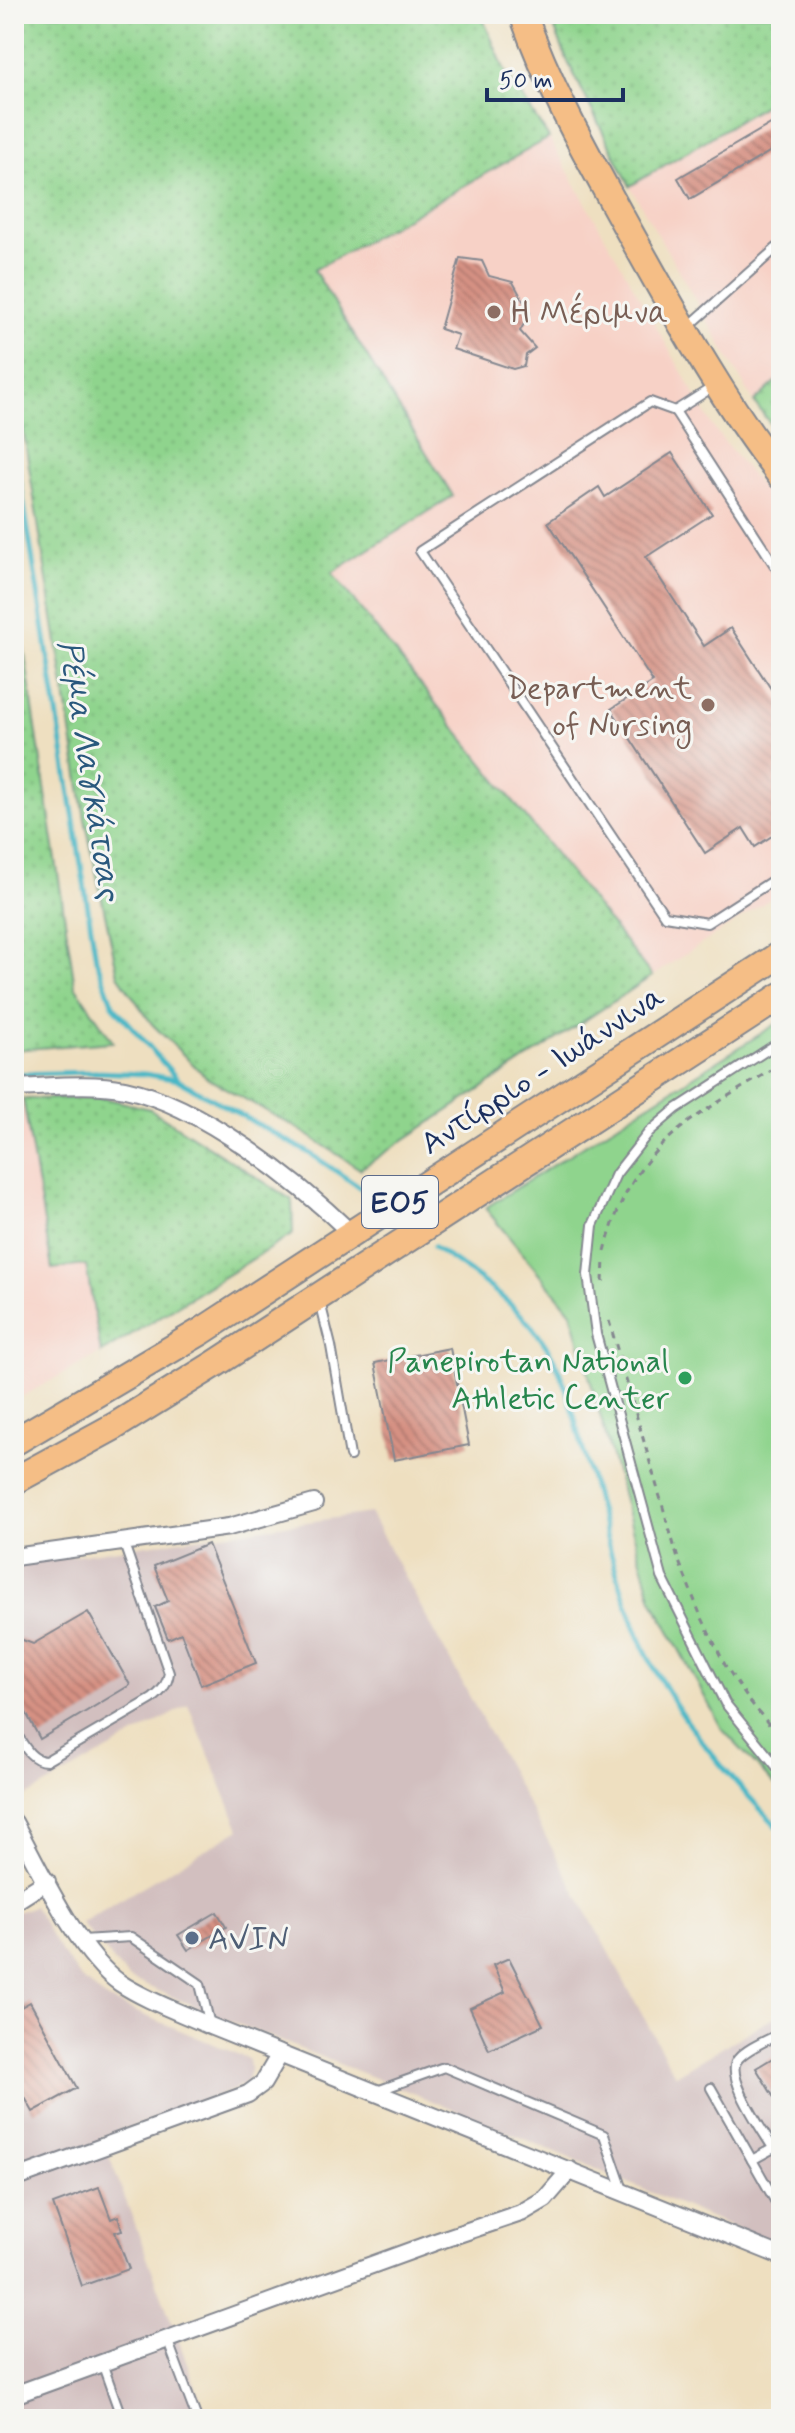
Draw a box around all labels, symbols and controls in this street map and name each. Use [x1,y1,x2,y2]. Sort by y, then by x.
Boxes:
scale bar [487,52,623,102]
text: 50 m [499,66,553,97]
place label: Η Μέριμνα [510,292,669,335]
marker: Η Μέριμνα [485,303,503,321]
water label: Ρέμα Λαγκάτσας [46,637,132,906]
place label: Department of Nursing [506,668,692,749]
marker: Department of Nursing [699,696,717,714]
street label: Αντίρριο - Ιωάννινα [413,976,673,1165]
road number: ΕΟ5 [362,1176,438,1228]
place label: Panepirotan National Athletic Center [387,1341,670,1420]
marker: Panepirotan National Athletic Center [676,1369,694,1387]
place label: AVIN [208,1919,290,1961]
marker: AVIN [183,1929,201,1947]

